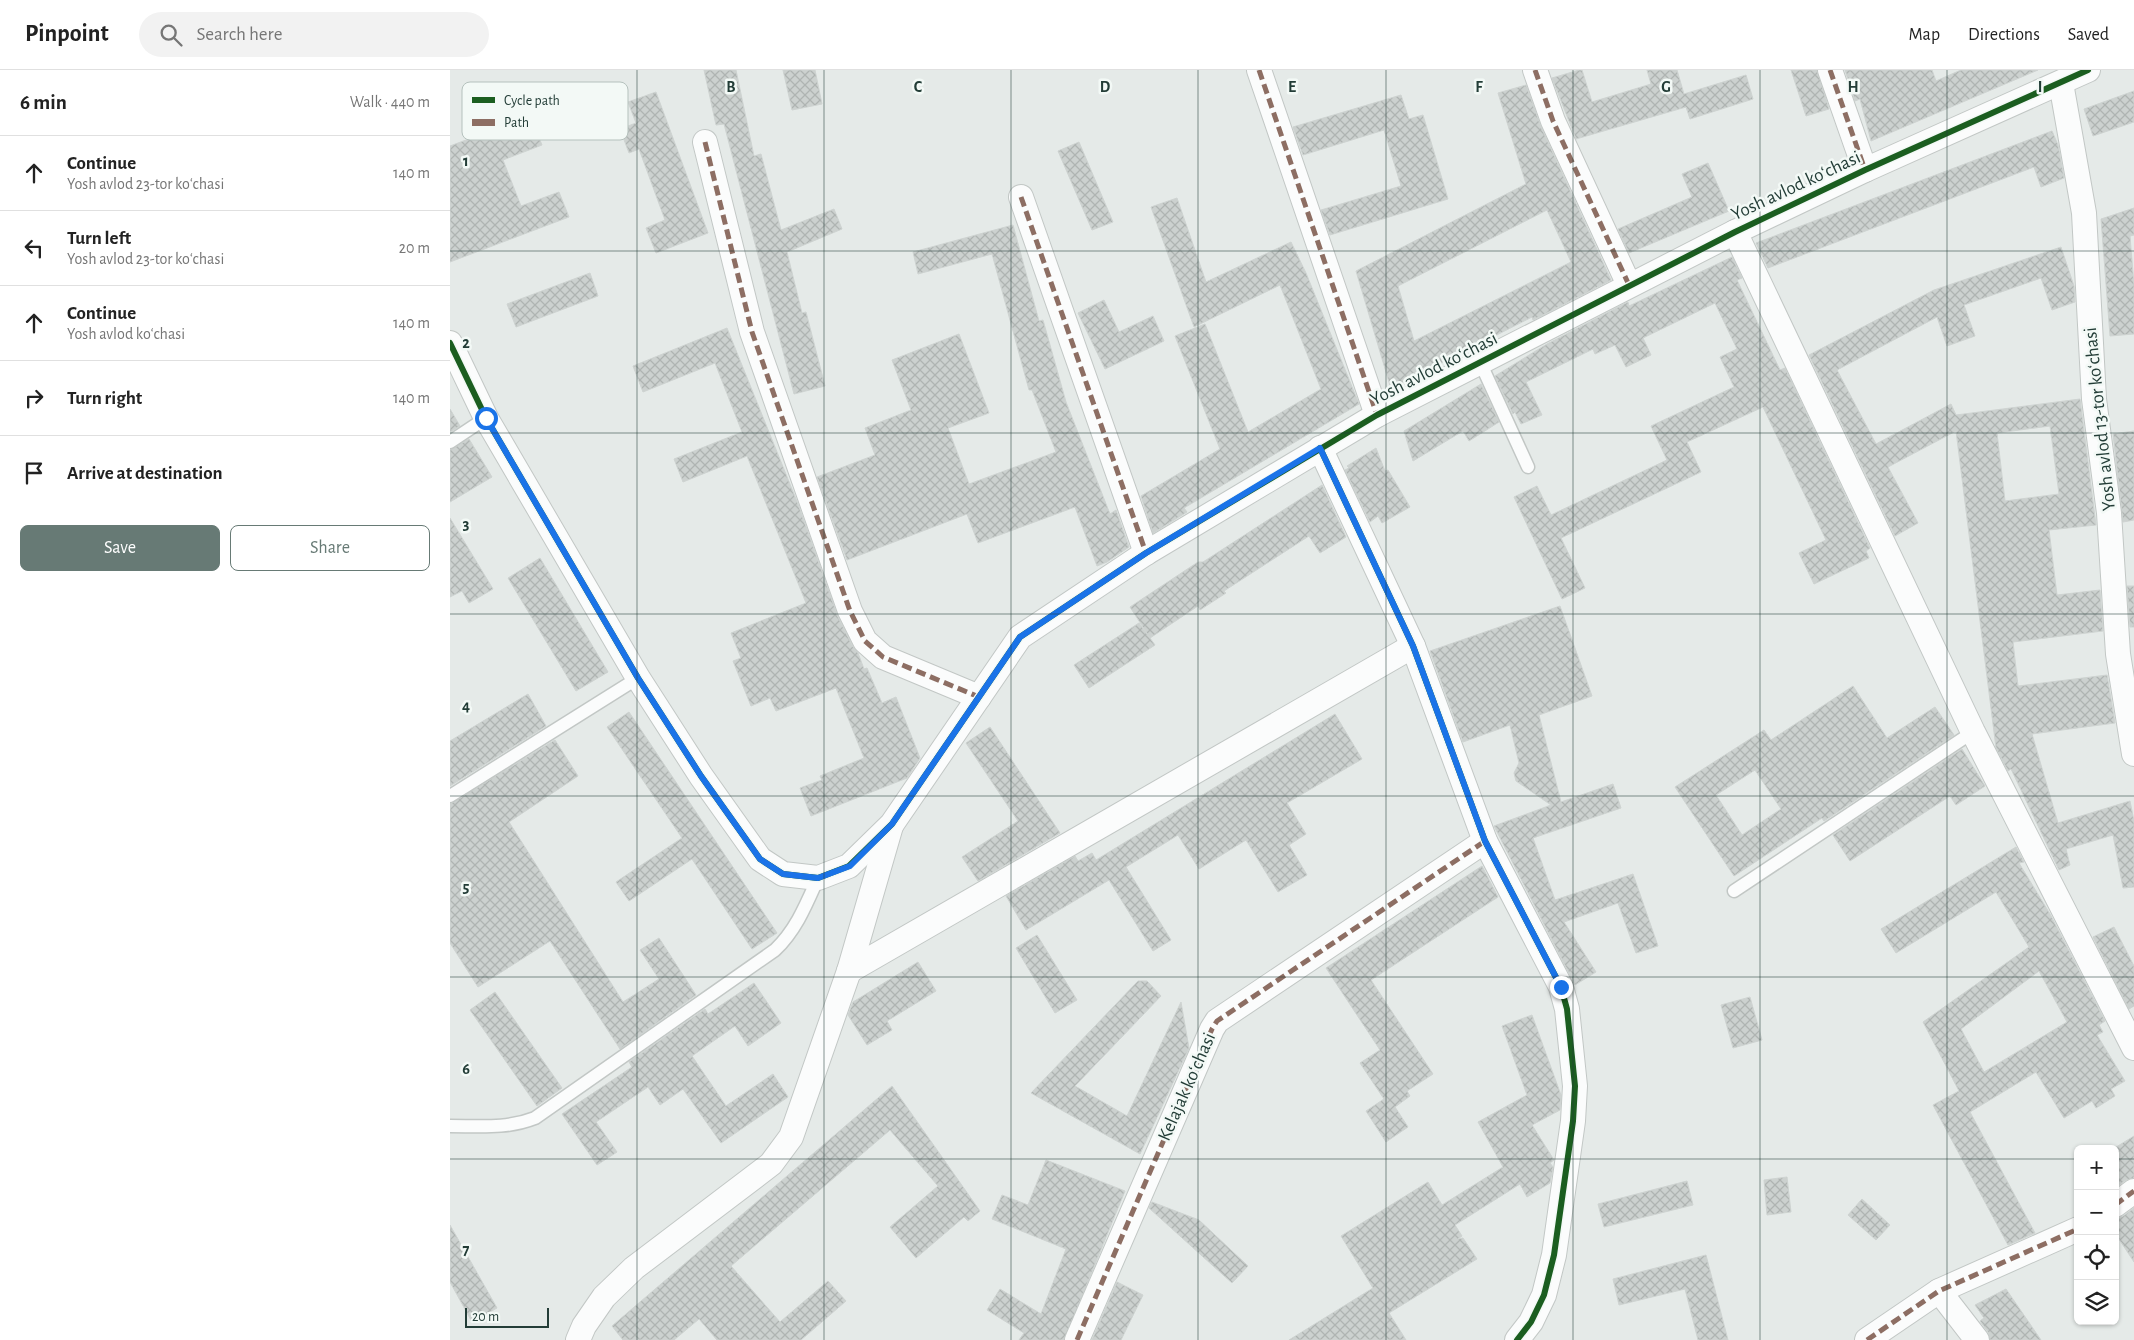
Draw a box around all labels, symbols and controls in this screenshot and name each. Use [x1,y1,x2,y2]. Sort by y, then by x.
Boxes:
search box [139,12,489,57]
icon: search [157,21,185,49]
text: Pinpoint [25,22,109,46]
text: Search here [197,25,283,44]
text: Map [1909,26,1940,44]
text: Directions [1968,26,2040,44]
text: Saved [2068,26,2109,44]
text: B [726,79,736,95]
text: C [914,79,923,95]
text: D [1100,79,1111,95]
text: E [1288,79,1296,95]
text: F [1475,79,1483,95]
text: G [1661,79,1671,95]
text: H [1847,79,1859,95]
text: I [2038,79,2042,95]
legend [462,82,628,140]
text: 6 min [20,92,67,113]
text: Walk · 440 m [350,94,430,110]
text: Cycle path [504,94,560,108]
text: Path [504,116,529,130]
street label: Yosh avlod koʻchasi [1728,148,1864,224]
text: 1 [463,153,469,169]
text: Continue [67,154,136,173]
icon: ahead [20,159,48,187]
text: 140 m [393,165,430,181]
text: Yosh avlod 23-tor koʻchasi [67,176,224,192]
text: Turn left [67,229,131,248]
icon: left [20,234,48,262]
text: 20 m [399,240,430,256]
text: Yosh avlod 23-tor koʻchasi [67,251,224,267]
text: Continue [67,304,136,323]
icon: ahead [20,309,48,337]
text: 140 m [393,315,430,331]
text: Yosh avlod koʻchasi [67,326,185,342]
street label: Yosh avlod 13-tor koʻchasi [2081,326,2119,512]
street label: Yosh avlod koʻchasi [1367,329,1501,409]
text: 2 [462,335,470,351]
icon: right [20,384,48,412]
text: Turn right [67,389,142,408]
text: 140 m [393,390,430,406]
route start [475,407,498,430]
icon: arrive [20,459,48,487]
text: Arrive at destination [67,464,223,483]
text: 3 [463,516,470,532]
button: Save [20,525,220,571]
button: Share [230,525,430,571]
text: 4 [462,698,470,714]
text: 5 [463,879,470,895]
route end [1550,976,1573,999]
street label: Kelajak koʻchasi [1155,1030,1219,1144]
text: 6 [462,1061,470,1077]
map controls [2074,1145,2119,1325]
button: + [2074,1145,2119,1190]
button: − [2074,1190,2119,1235]
button: locate [2074,1235,2119,1280]
text: 7 [463,1242,470,1258]
button: layers [2074,1280,2119,1325]
scale bar [465,1305,549,1328]
text: 20 m [472,1310,499,1324]

